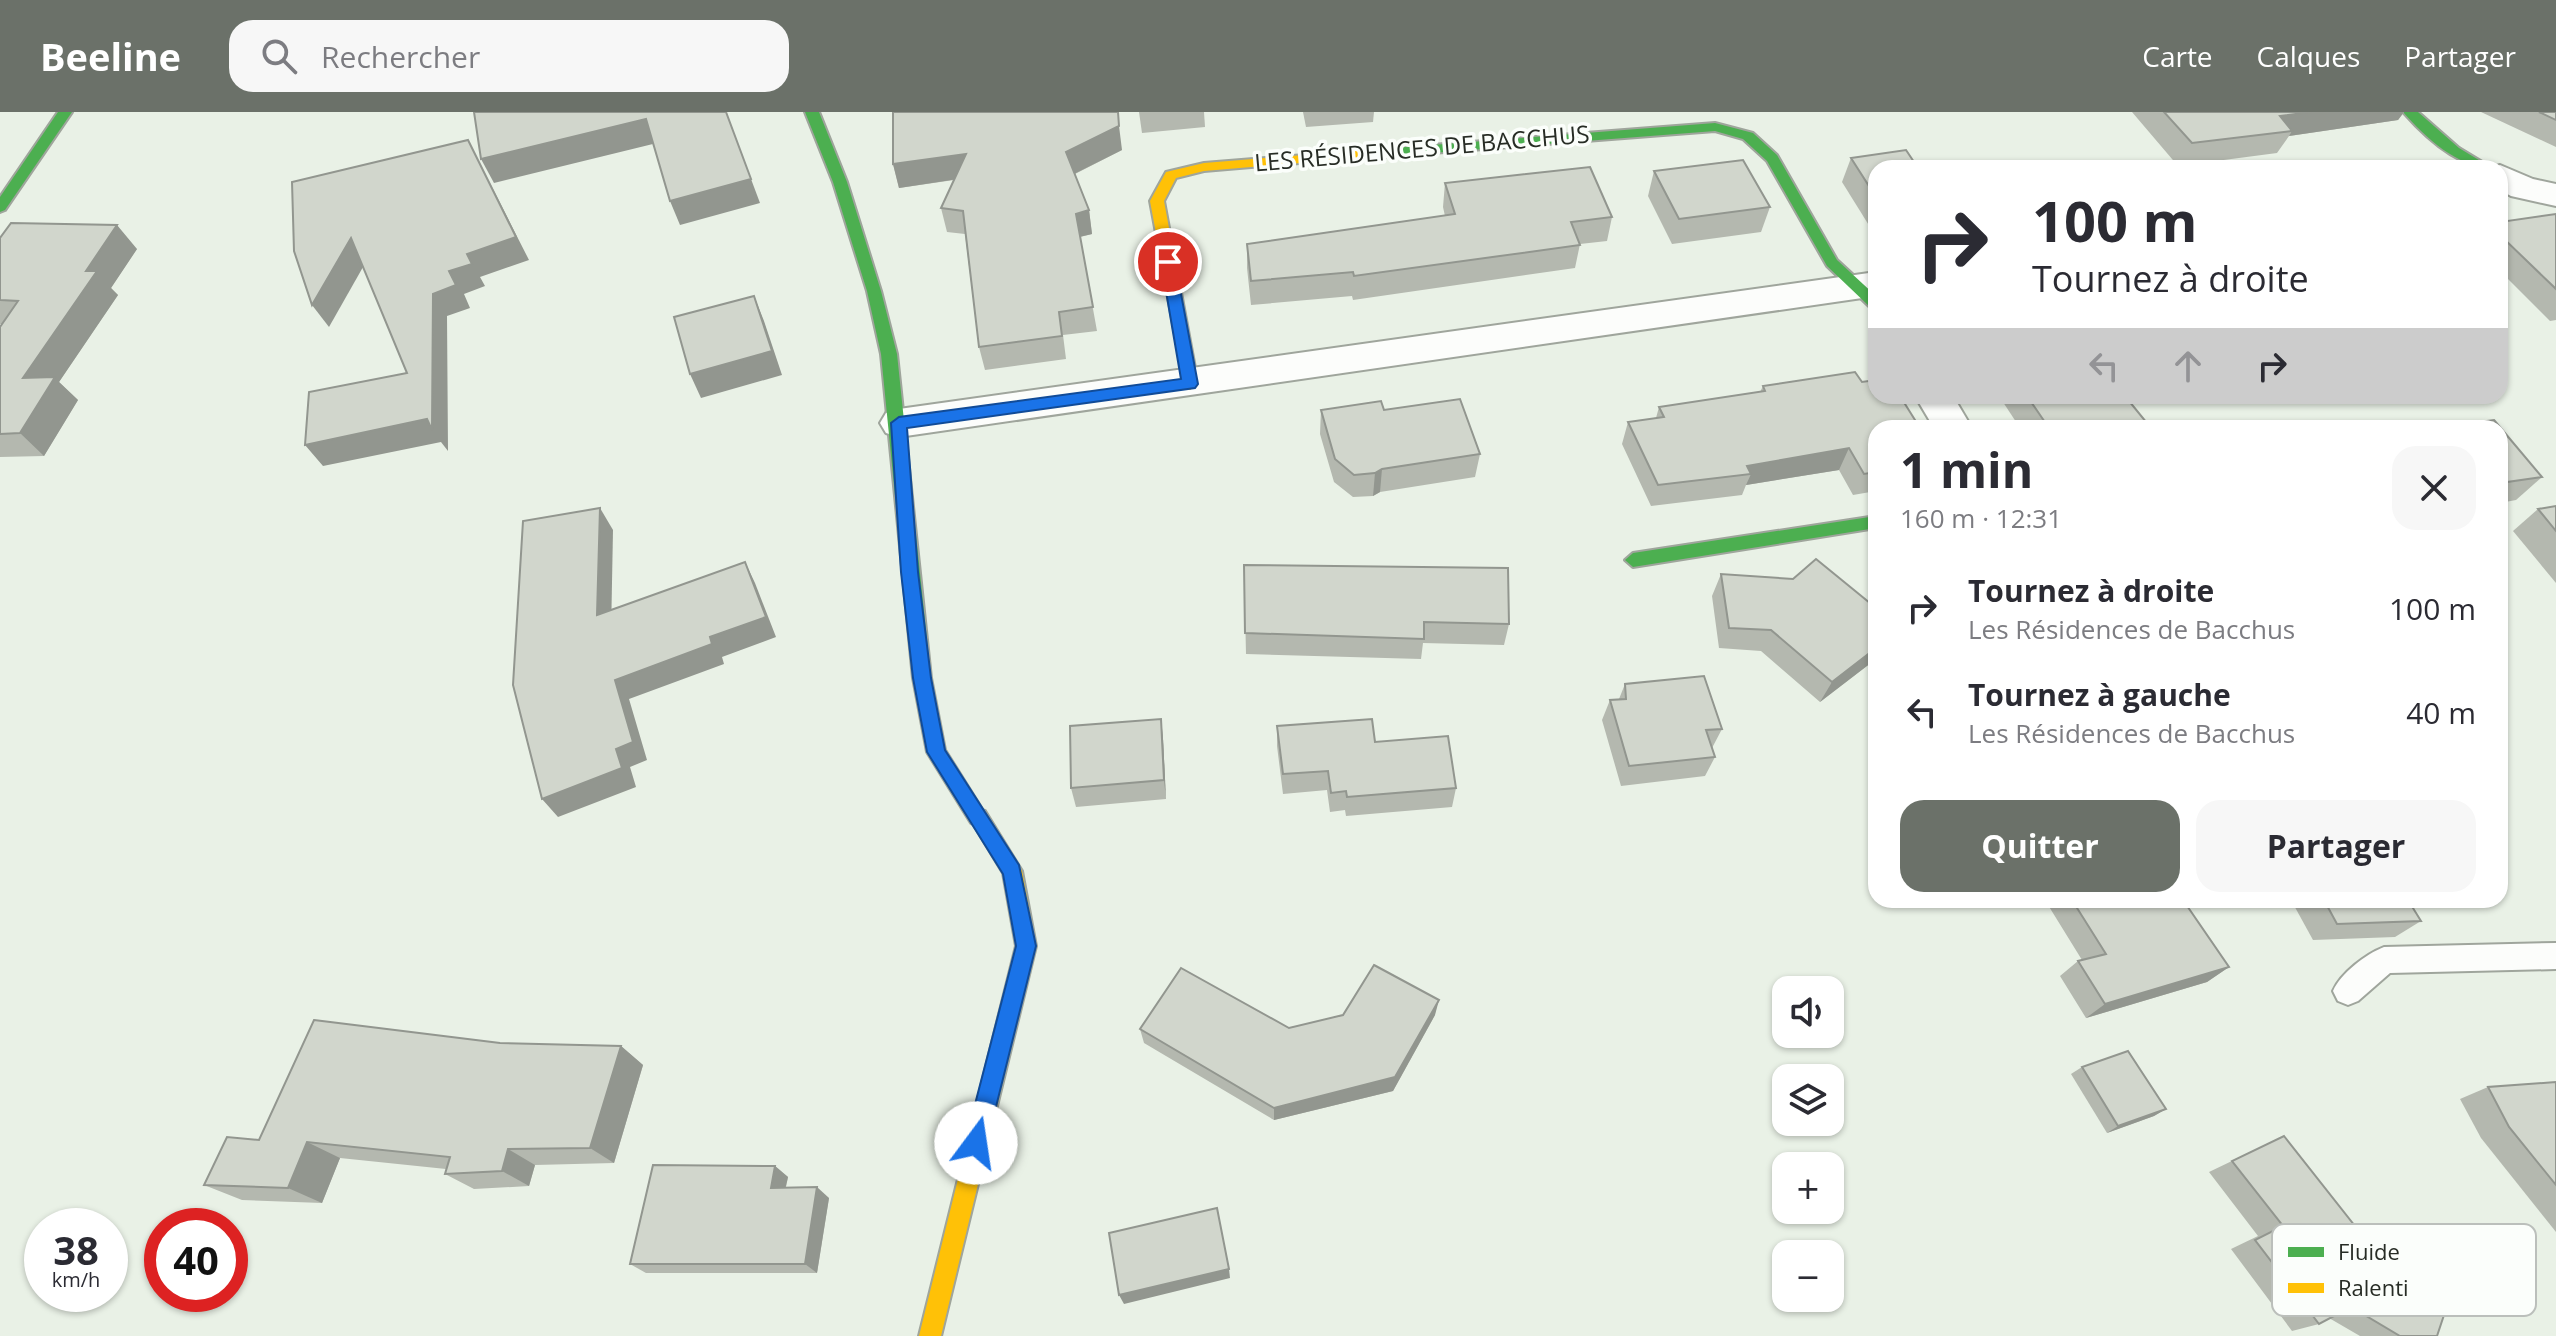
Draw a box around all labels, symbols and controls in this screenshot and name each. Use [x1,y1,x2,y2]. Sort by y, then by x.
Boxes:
search box [229,20,789,92]
text: Beeline [40,30,181,82]
icon: search [257,34,301,78]
text: Rechercher [321,36,480,77]
text: Carte [2142,37,2213,75]
text: Calques [2257,37,2360,75]
text: Partager [2404,37,2516,75]
street label: LES RÉSIDENCES DE BACCHUS [1253,116,1591,179]
text: 100 m [2032,182,2198,258]
icon: right [1900,192,2004,296]
pin [1134,228,1202,296]
icon: arrive [1146,240,1190,284]
text: Tournez à droite [2032,254,2309,303]
icon: left [2082,344,2126,388]
icon: ahead [2166,344,2210,388]
icon: right [2250,344,2294,388]
text: 1 min [1900,437,2033,502]
button: close [2392,446,2476,530]
text: 160 m · 12:31 [1900,500,2062,536]
text: Tournez à droite [1968,570,2214,611]
icon: right [1900,586,1944,630]
text: 100 m [2389,588,2476,629]
text: Les Résidences de Bacchus [1968,611,2295,647]
text: Tournez à gauche [1968,674,2231,715]
icon: left [1900,690,1944,734]
text: 40 m [2406,692,2476,733]
text: Les Résidences de Bacchus [1968,715,2295,751]
button: Quitter [1900,800,2180,892]
button: Partager [2196,800,2476,892]
map controls [1772,976,1844,1312]
button: sound [1772,976,1844,1048]
button: layers [1772,1064,1844,1136]
position arrow [934,1101,1018,1185]
button: + [1772,1152,1844,1224]
speed limit sign: 40 [144,1208,248,1312]
text: 38 [53,1222,99,1277]
legend [2272,1224,2536,1316]
text: Fluide [2338,1236,2400,1266]
button: − [1772,1240,1844,1312]
text: km/h [52,1266,100,1293]
text: Ralenti [2338,1272,2409,1302]

